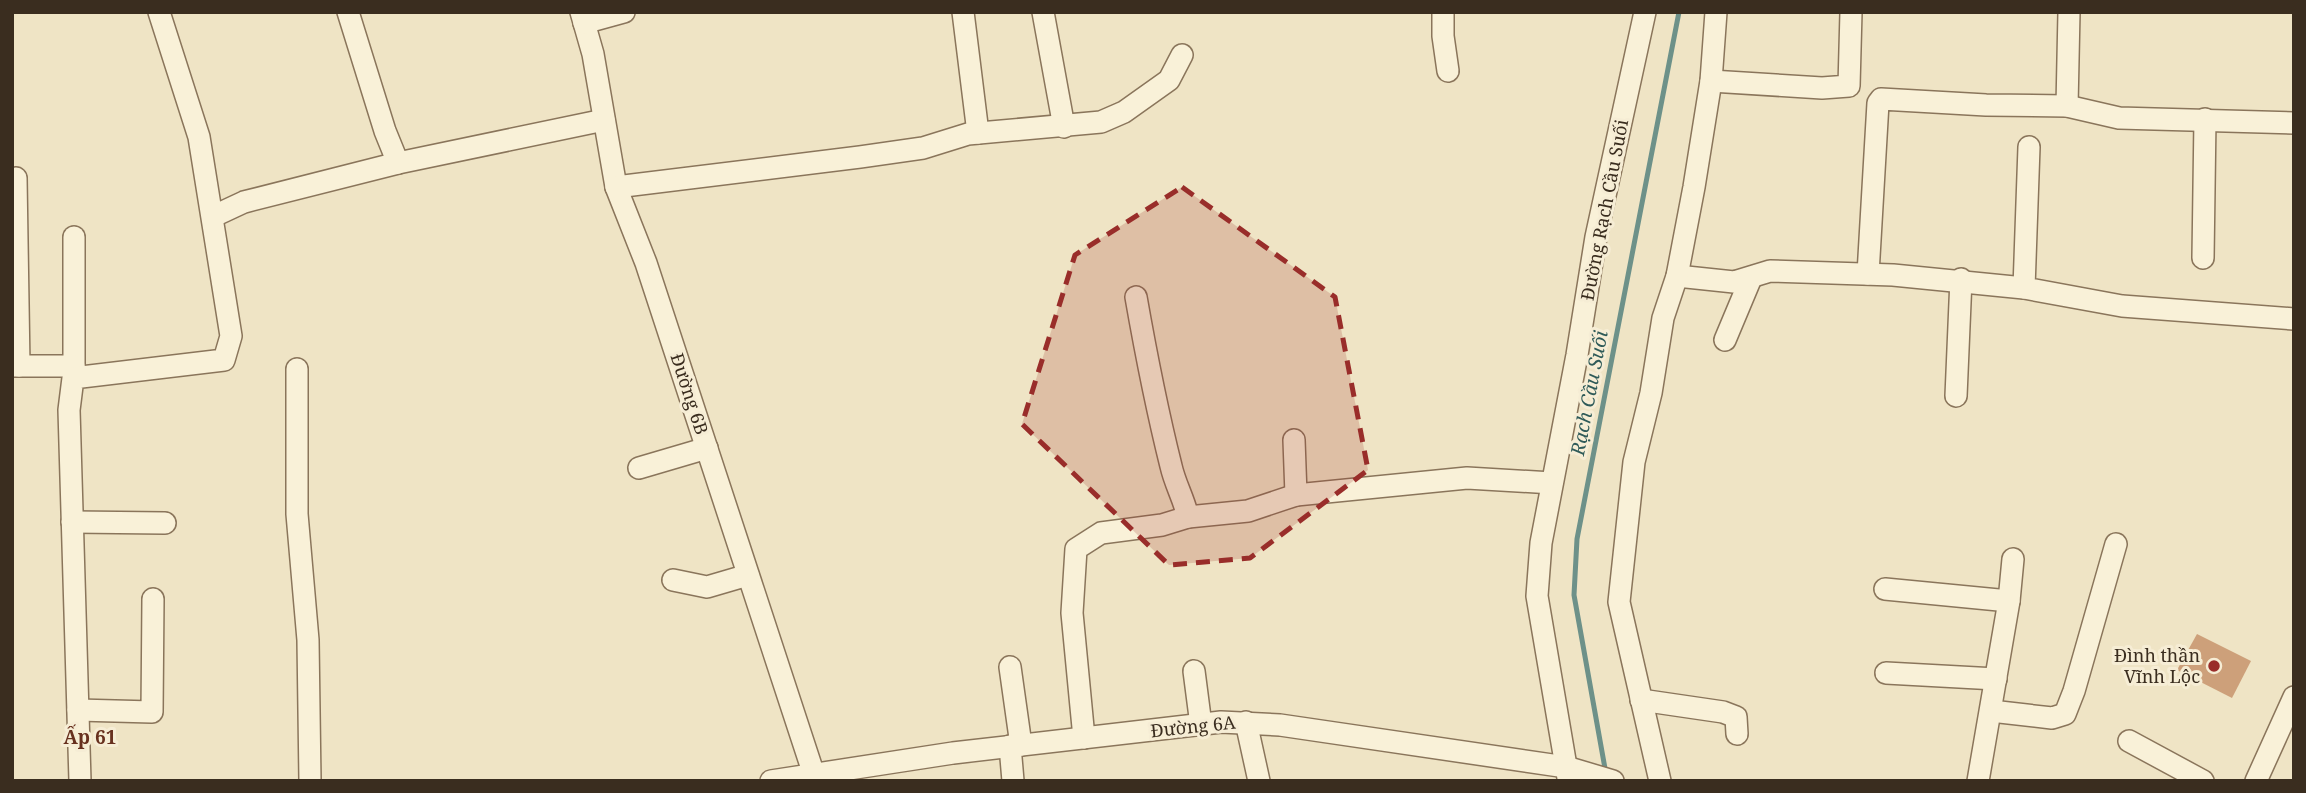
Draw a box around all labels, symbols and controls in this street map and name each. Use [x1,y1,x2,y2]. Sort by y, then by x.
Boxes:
street label: Đường Rạch Cầu Suối [1575,117,1633,302]
water label: Rạch Cầu Suối [1564,328,1614,459]
street label: Đường 6B [666,350,714,438]
place label: Đình thần Vĩnh Lộc [2114,643,2200,688]
marker: Đình thần Vĩnh Lộc [2206,658,2222,674]
street label: Đường 6A [1149,710,1237,742]
district label: Ấp 61 [64,724,116,750]

